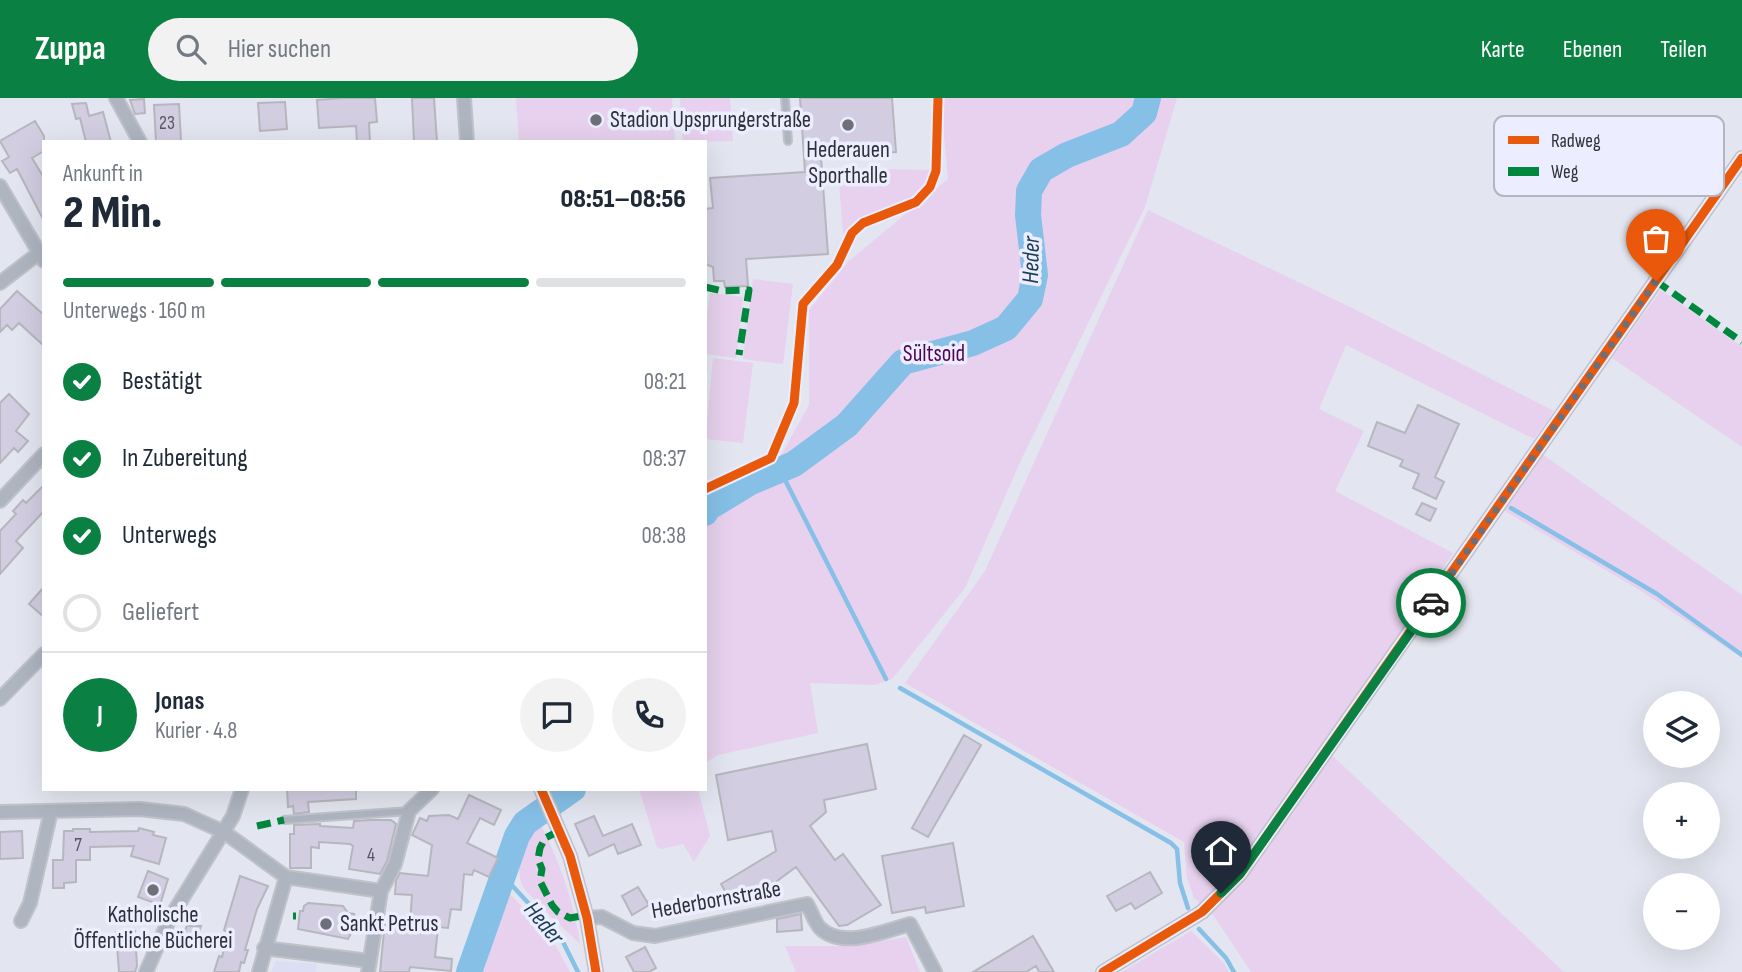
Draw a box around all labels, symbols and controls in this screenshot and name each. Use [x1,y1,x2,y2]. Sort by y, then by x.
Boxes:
search box [148,18,638,81]
text: Zuppa [35,29,106,69]
icon: search [172,30,210,68]
text: Hier suchen [228,34,331,65]
text: Karte [1481,35,1525,64]
text: Ebenen [1563,35,1622,64]
text: Teilen [1660,35,1707,64]
place label: Stadion Upsprungerstraße [610,106,811,134]
house number: 23 [159,112,175,135]
marker: Stadion Upsprungerstraße [588,112,604,128]
legend [1494,116,1724,196]
marker: Hederauen Sporthalle [840,117,856,133]
text: Radweg [1551,130,1601,153]
place label: Hederauen Sporthalle [806,136,890,190]
text: Ankunft in [63,160,143,188]
text: Weg [1551,161,1579,184]
text: 08:51–08:56 [560,184,686,215]
text: 2 Min. [63,186,162,241]
pin [1626,209,1686,281]
icon: bag [1637,220,1675,258]
water label: Heder [1016,235,1046,284]
text: Unterwegs · 160 m [63,297,206,325]
park label: Sültsoid [903,340,965,368]
icon: check [63,363,101,401]
text: Bestätigt [122,366,202,397]
text: 08:21 [644,368,686,396]
icon: check [63,440,101,478]
text: In Zubereitung [122,443,248,474]
text: 08:37 [642,445,686,473]
icon: check [63,517,101,555]
text: Unterwegs [122,520,217,551]
text: 08:38 [642,522,686,550]
courier [1396,568,1466,638]
icon: car [1412,584,1450,622]
text: Geliefert [122,597,199,628]
button: chat [520,678,594,752]
button: phone [612,678,686,752]
text: Jonas [155,686,204,717]
map controls [1643,691,1720,950]
button: layers [1643,691,1720,768]
text: J [97,700,103,731]
text: Kurier · 4.8 [155,717,237,745]
button: + [1643,782,1720,859]
pin [1191,821,1251,893]
icon: home [1202,832,1240,870]
house number: 7 [74,834,82,857]
house number: 4 [367,844,375,867]
button: − [1643,873,1720,950]
street label: Hederbornstraße [649,875,783,925]
marker: Katholische Öffentliche Bücherei [145,882,161,898]
water label: Heder [518,896,571,951]
place label: Katholische Öffentliche Bücherei [73,901,233,955]
place label: Sankt Petrus [340,910,438,938]
marker: Sankt Petrus [318,916,334,932]

